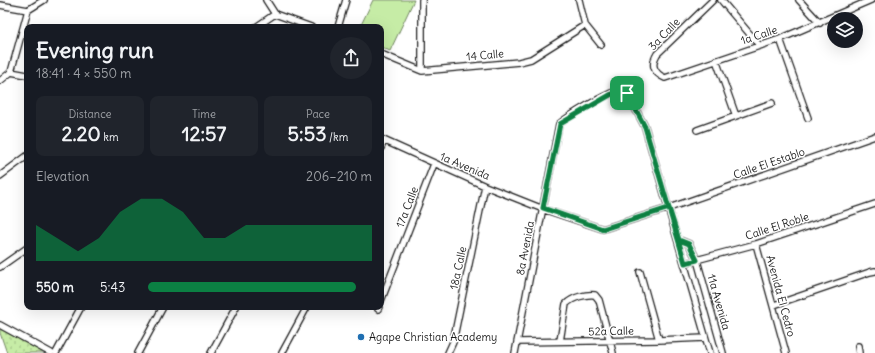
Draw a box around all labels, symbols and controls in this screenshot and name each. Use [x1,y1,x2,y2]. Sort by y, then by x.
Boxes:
map controls [827,12,863,48]
button: layers [827,12,863,48]
street label: 3a Calle [645,15,683,53]
street label: 1a Calle [739,23,779,47]
text: Evening run [36,36,154,64]
button: share [330,37,372,79]
street label: 14 Calle [466,46,504,64]
text: 18:41 · 4 × 550 m [36,65,131,82]
pin [610,76,644,110]
icon: arrive [616,82,638,104]
text: Distance [69,107,111,121]
text: Time [192,107,216,121]
text: Pace [306,107,330,121]
text: 2.20 [61,121,101,146]
text: 12:57 [182,121,226,146]
text: 5:53 [288,121,327,146]
text: km [101,130,119,144]
text: /km [327,130,348,144]
street label: Calle El Establo [731,144,807,182]
street label: 1a Avenida [438,149,492,183]
text: Elevation [36,168,89,185]
text: 206–210 m [306,168,372,185]
street label: 17a Calle [393,184,421,230]
street label: Calle El Roble [743,209,811,243]
street label: 8a Avenida [513,220,537,276]
street label: 18a Calle [447,245,469,291]
street label: Avenida El Cedro [763,254,799,338]
street label: 11a Avenida [704,272,734,332]
text: 550 m [36,279,74,296]
text: 5:43 [100,279,125,296]
street label: 52a Calle [588,324,634,338]
place label: Agape Christian Academy [369,330,497,344]
marker: Agape Christian Academy [356,332,366,342]

